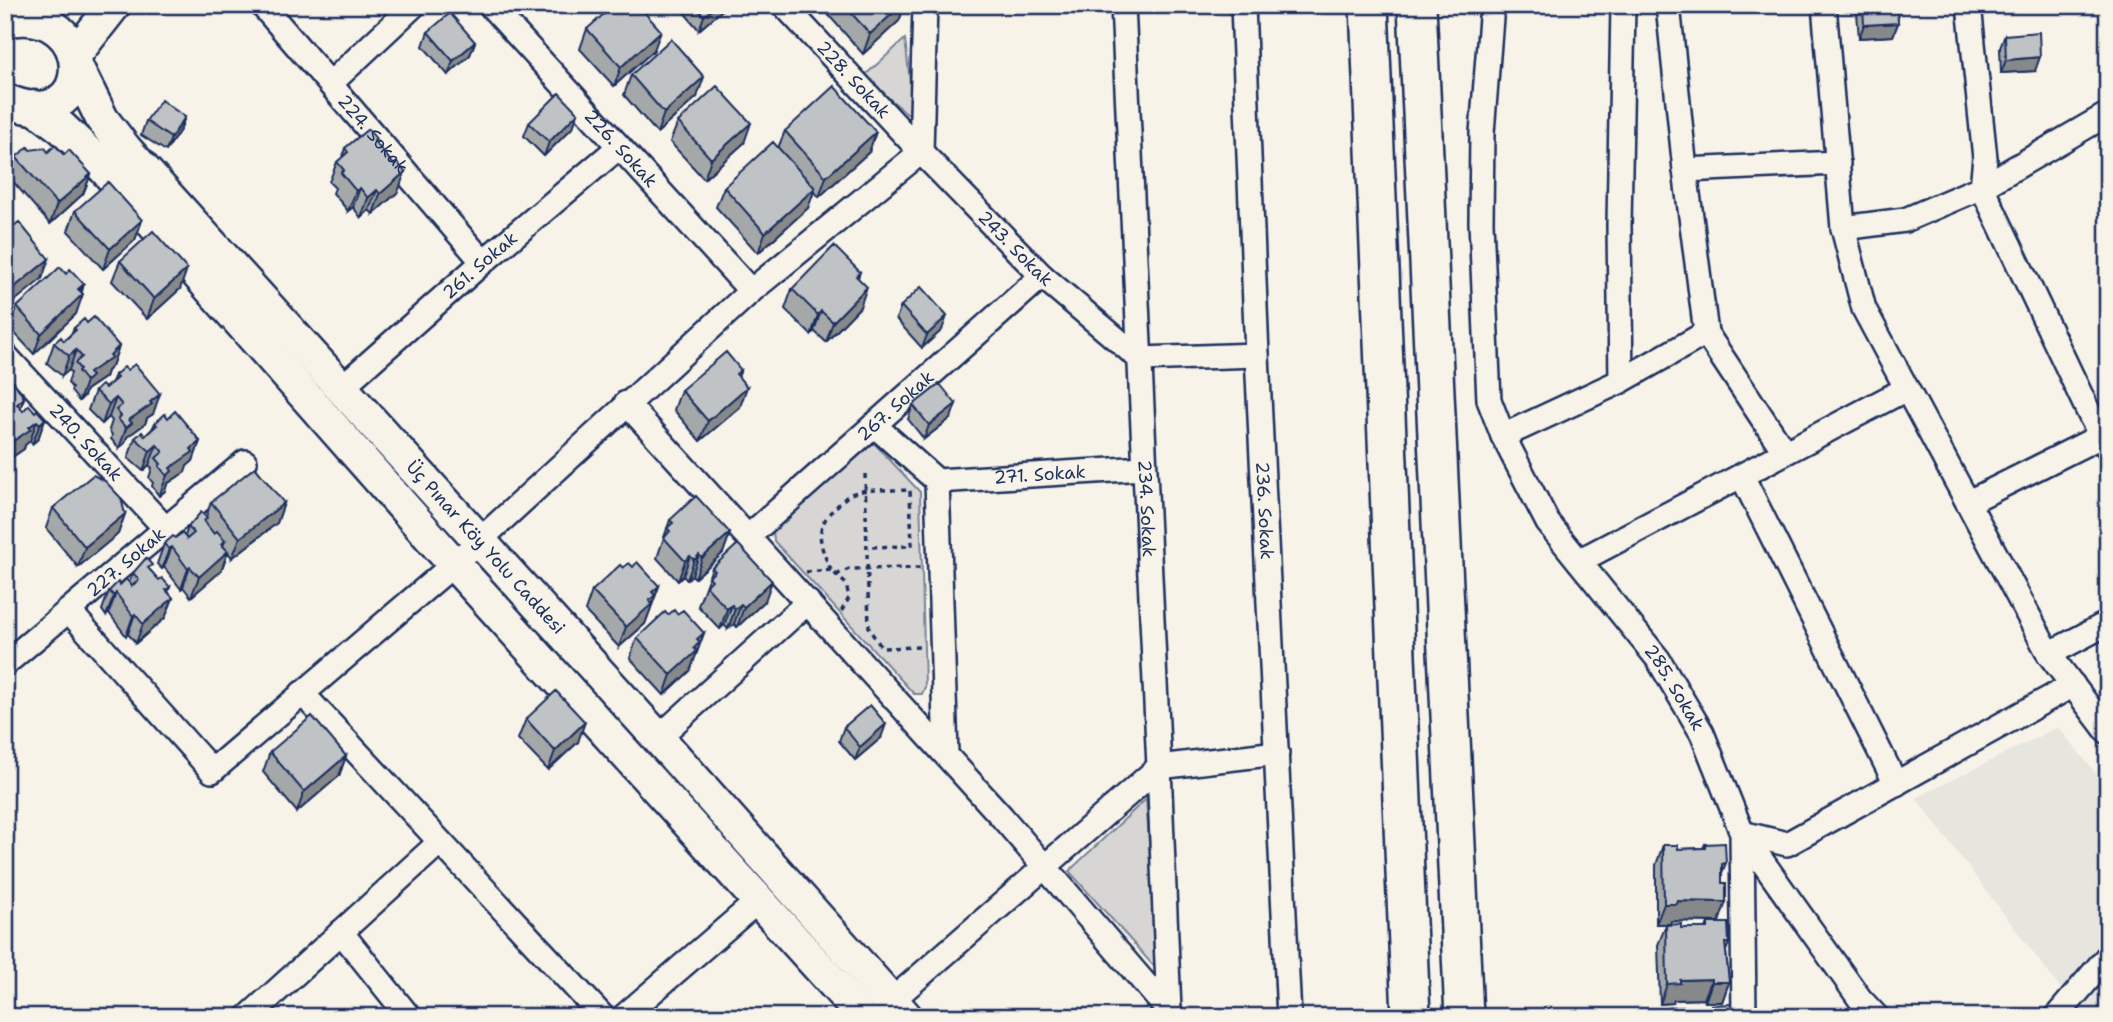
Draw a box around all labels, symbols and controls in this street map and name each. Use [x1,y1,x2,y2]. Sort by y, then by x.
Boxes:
street label: 228. Sokak [811,36,896,124]
street label: 224. Sokak [332,89,414,179]
street label: 226. Sokak [579,104,663,193]
street label: 243. Sokak [973,206,1058,292]
street label: 261. Sokak [437,226,523,304]
street label: 267. Sokak [852,365,939,447]
street label: 240. Sokak [44,398,128,486]
street label: Üç Pınar Köy Yolu Caddesi [401,455,570,639]
street label: 234. Sokak [1132,459,1161,558]
street label: 271. Sokak [993,460,1086,489]
street label: 236. Sokak [1250,461,1279,560]
street label: 227. Sokak [81,522,170,602]
street label: 285. Sokak [1639,639,1710,735]

